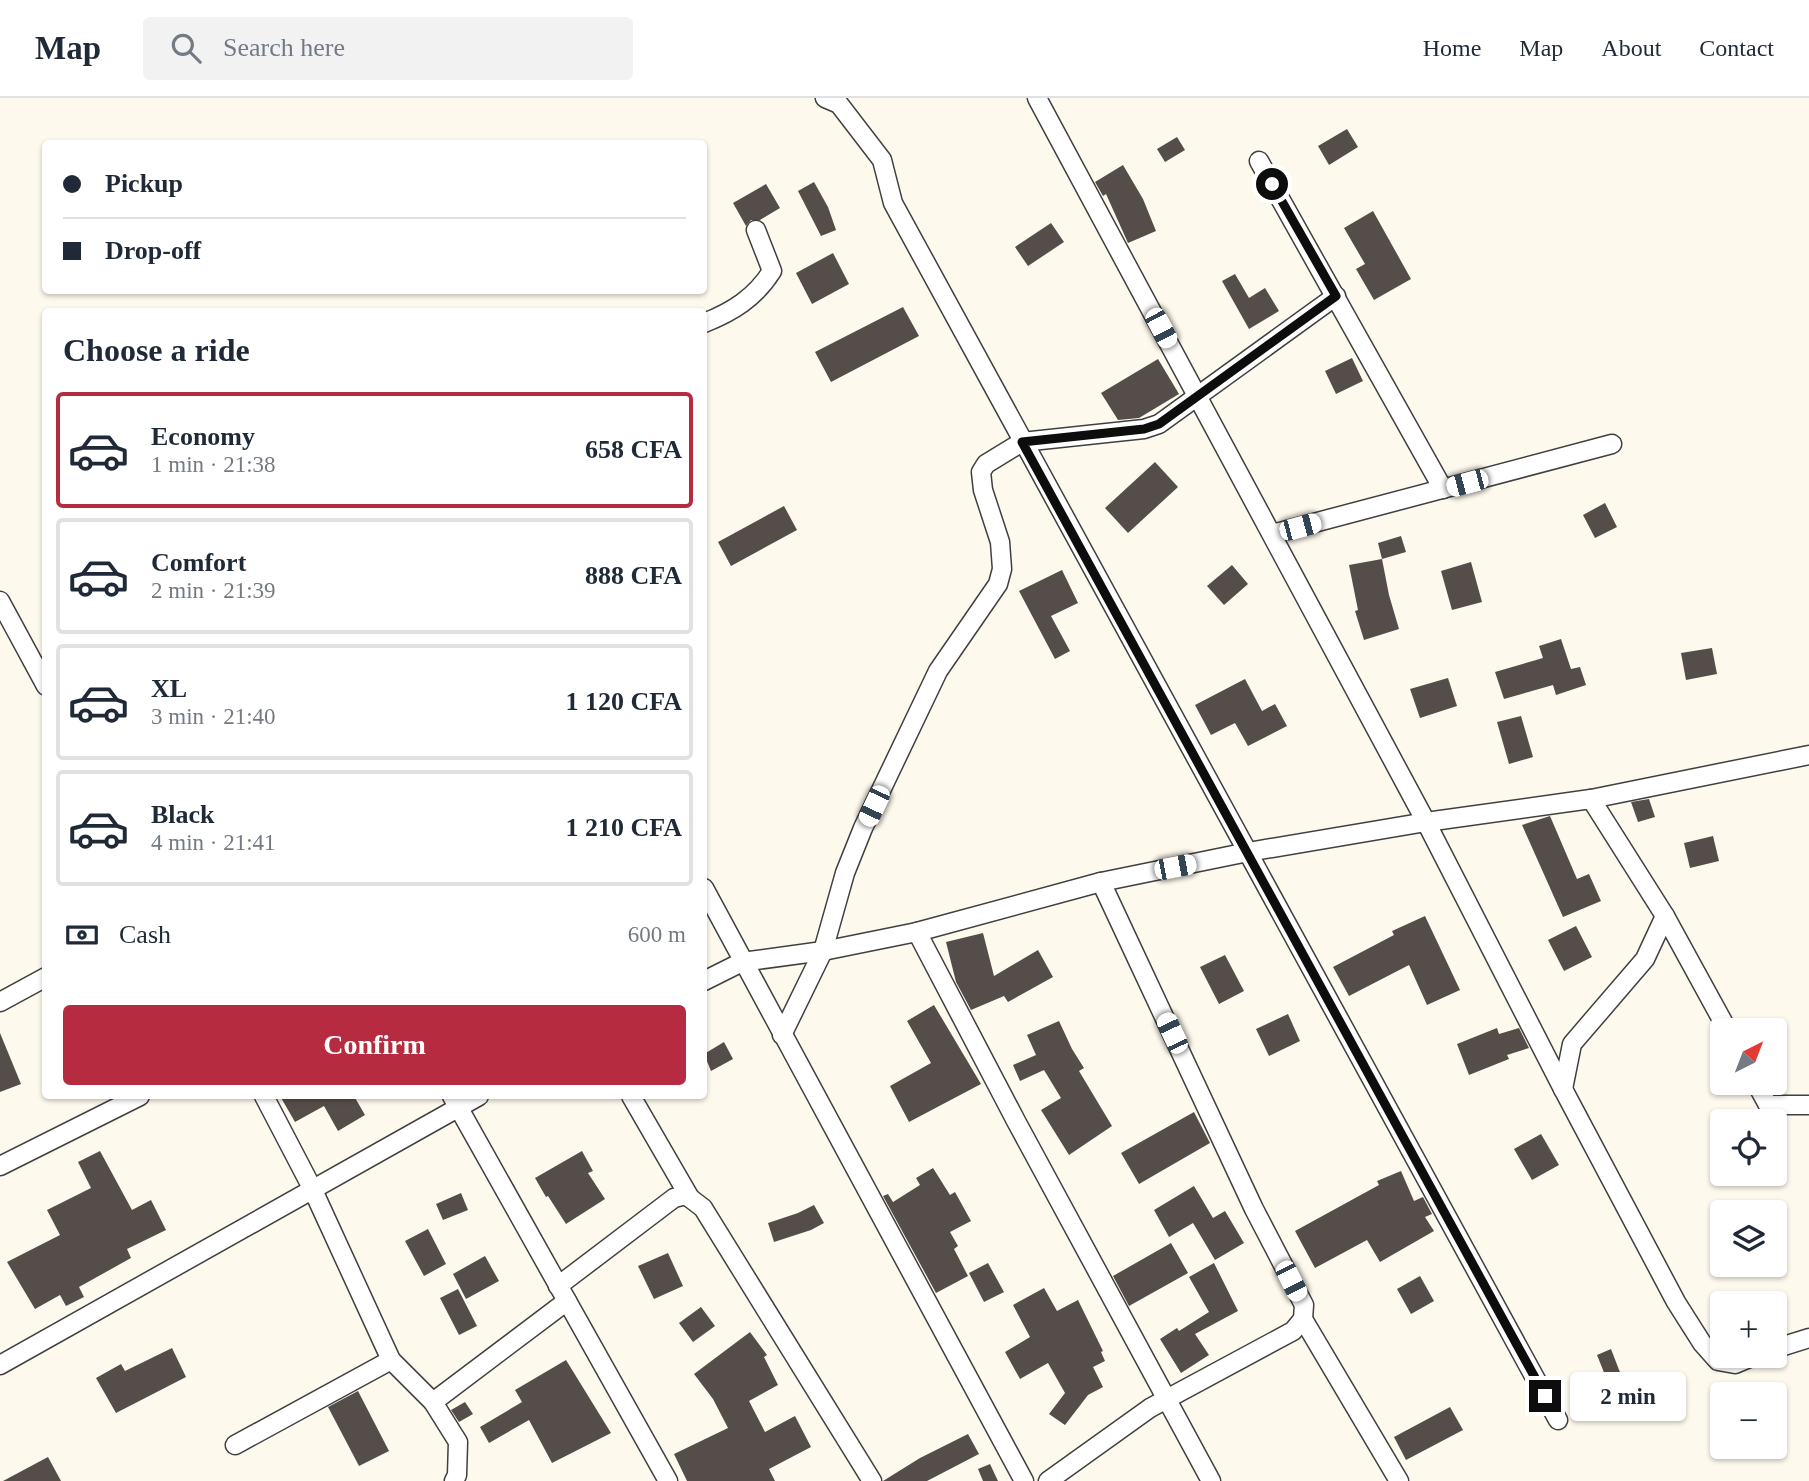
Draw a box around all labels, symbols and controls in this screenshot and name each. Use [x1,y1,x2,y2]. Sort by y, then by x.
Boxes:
search box [143,17,633,80]
icon: search [167,29,205,67]
text: Map [35,30,101,66]
text: Search here [223,33,345,62]
text: Home [1423,35,1481,61]
text: Map [1519,35,1563,61]
text: About [1601,35,1661,61]
text: Contact [1699,35,1774,61]
route start [1256,168,1288,200]
text: Pickup [105,169,183,198]
text: Drop-off [105,236,201,265]
car [1142,305,1181,351]
text: Choose a ride [63,332,250,368]
icon: car [67,419,130,482]
text: Economy [151,422,255,451]
text: 658 CFA [585,435,682,464]
text: 1 min · 21:38 [151,452,276,477]
car [1444,467,1491,499]
car [1277,511,1324,543]
icon: car [67,545,130,608]
text: Comfort [151,548,246,577]
text: 888 CFA [585,561,682,590]
text: 2 min · 21:39 [151,578,276,603]
icon: car [67,671,130,734]
text: XL [151,674,187,703]
text: 1 120 CFA [565,687,682,716]
text: 3 min · 21:40 [151,704,276,729]
car [856,783,893,829]
icon: car [67,797,130,860]
text: Black [151,800,215,829]
text: 1 210 CFA [565,813,682,842]
text: 4 min · 21:41 [151,830,276,855]
car [1153,853,1198,881]
icon: cash [63,916,101,954]
text: Cash [119,920,171,949]
text: 600 m [628,922,686,947]
button: Confirm [63,1005,686,1085]
car [1154,1010,1191,1056]
north arrow [1710,1018,1787,1096]
map controls [1710,1018,1787,1459]
button: locate [1710,1109,1787,1186]
button: layers [1710,1200,1787,1277]
car [1273,1258,1310,1304]
button: + [1710,1291,1787,1368]
callout: 2 min [1570,1372,1685,1420]
route end [1529,1380,1561,1412]
button: − [1710,1382,1787,1459]
text: 2 min [1600,1384,1656,1409]

